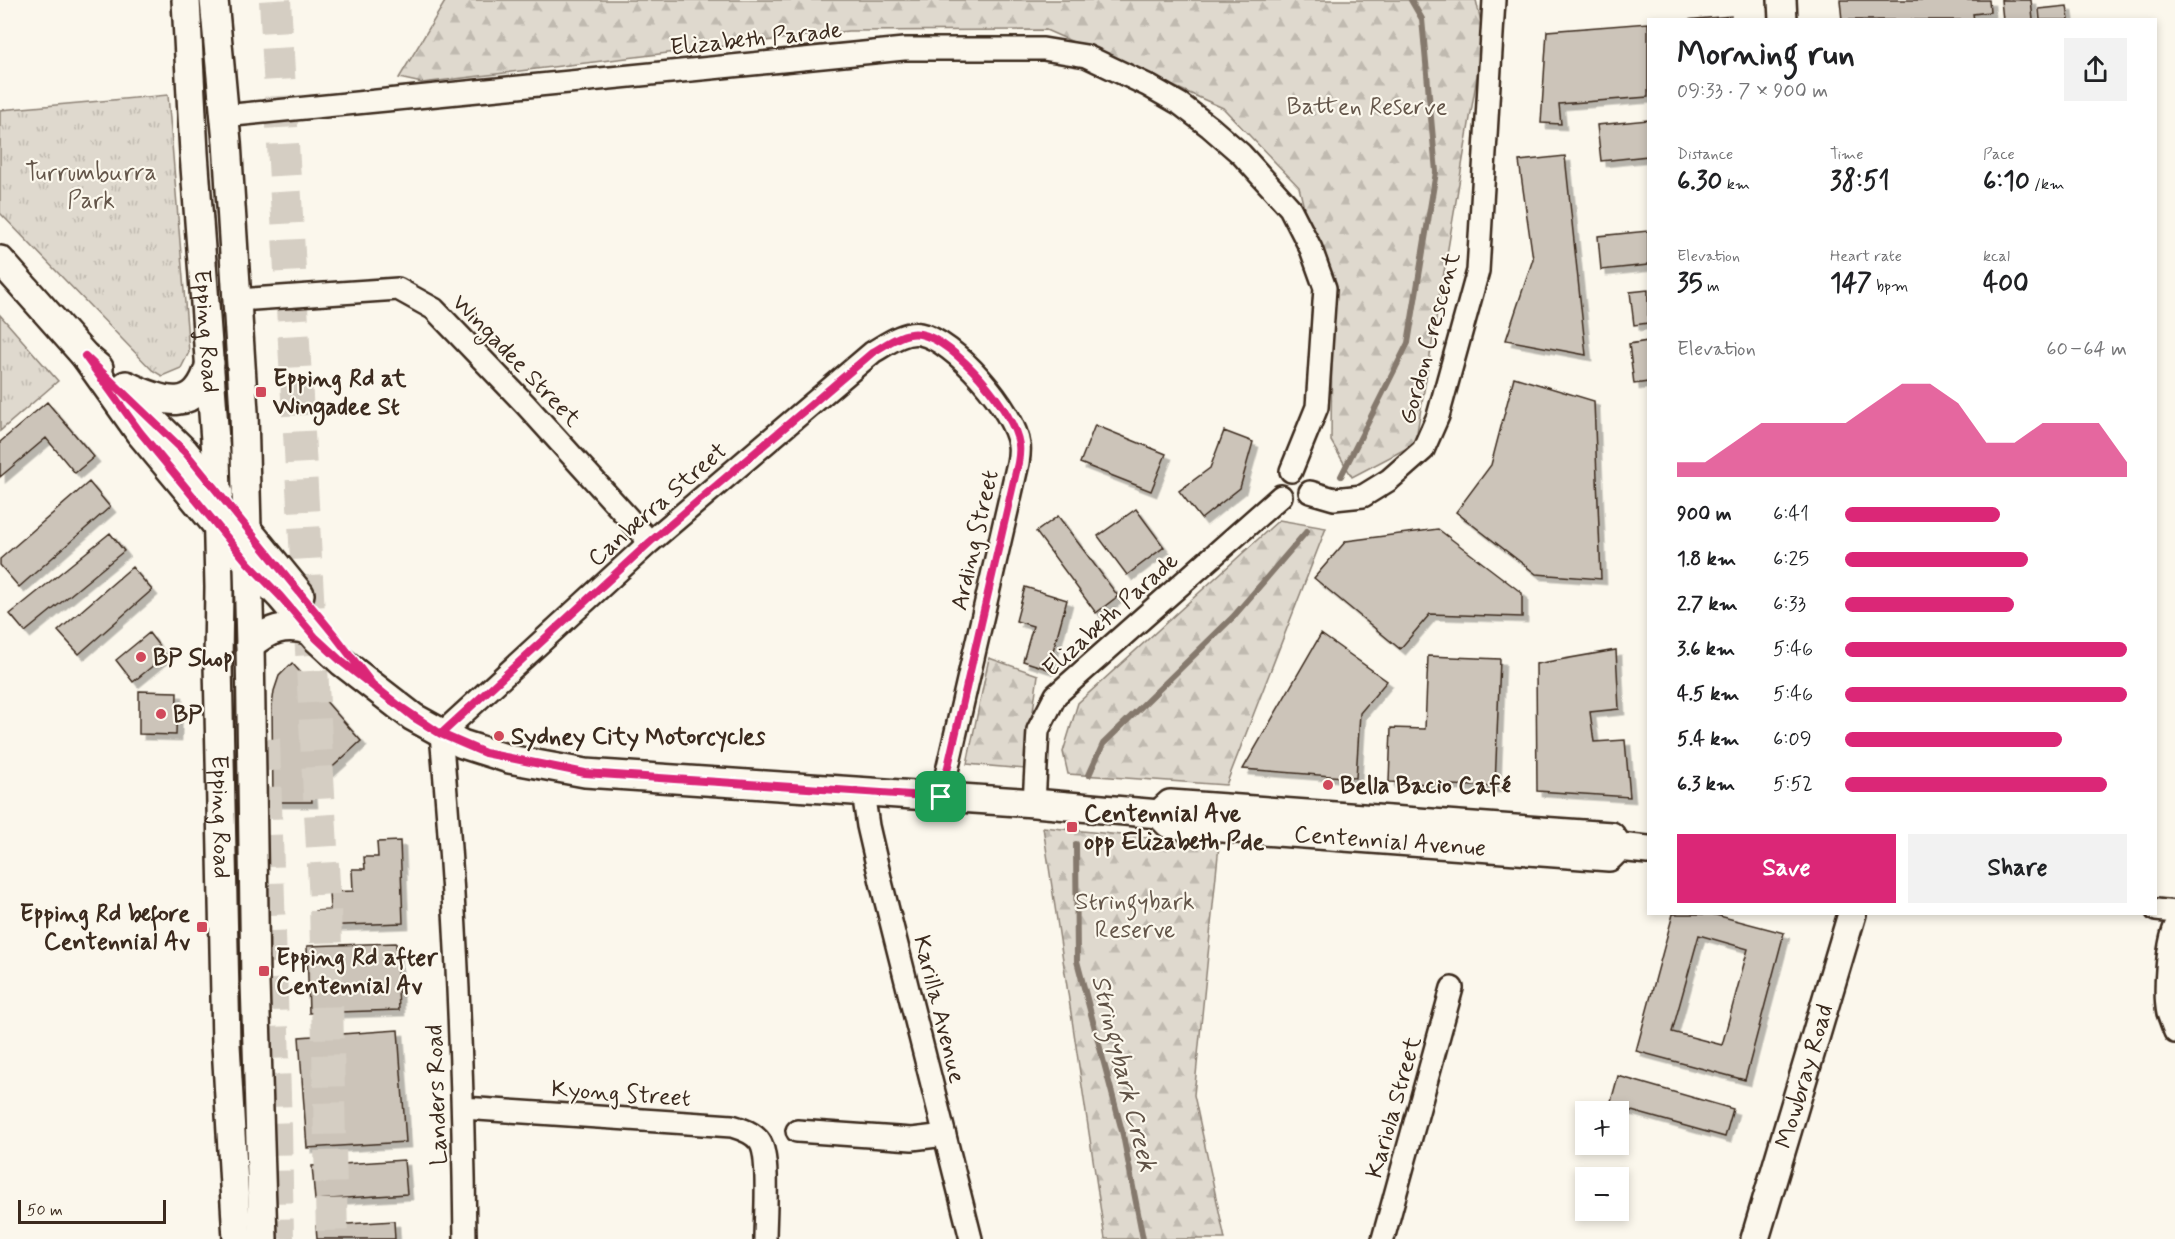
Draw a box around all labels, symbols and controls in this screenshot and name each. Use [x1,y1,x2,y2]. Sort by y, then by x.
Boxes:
street label: Elizabeth Parade [669,15,844,64]
text: Morning run [1677,33,1855,77]
button: share [2064,38,2127,101]
text: 09:33 · 7 × 900 m [1677,78,1828,105]
park label: Batten Reserve [1287,92,1448,123]
text: Distance [1677,144,1733,165]
text: Time [1830,144,1864,165]
text: Pace [1983,144,2015,165]
park label: Turrumburra Park [25,158,157,217]
text: 6.30 [1677,165,1722,199]
text: 38:51 [1830,165,1890,199]
text: 6:10 [1983,165,2030,199]
text: km [1722,174,1750,195]
text: /km [2030,174,2064,195]
text: Elevation [1677,246,1740,267]
text: Heart rate [1830,246,1902,267]
text: kcal [1983,246,2010,267]
street label: Gordon Crescent [1393,249,1468,428]
text: 35 [1677,267,1703,301]
text: 147 [1830,267,1872,301]
text: 400 [1983,267,2029,301]
street label: Epping Road [186,269,225,394]
text: m [1703,276,1720,297]
text: bpm [1872,276,1908,297]
street label: Wingadee Street [443,288,587,435]
text: Elevation [1677,336,1756,363]
text: 60–64 m [2046,336,2127,363]
place label: Epping Rd at Wingadee St [272,364,407,426]
marker: Epping Rd at Wingadee St [254,385,268,399]
street label: Canberra Street [582,436,734,574]
street label: Arding Street [944,467,1007,614]
text: 900 m [1677,501,1732,528]
text: 6:41 [1773,501,1809,528]
street label: Elizabeth Parade [1036,546,1186,684]
text: 1.8 km [1677,546,1736,573]
text: 6:25 [1773,546,1809,573]
text: 2.7 km [1677,591,1738,618]
text: 6:33 [1773,591,1806,618]
text: 3.6 km [1677,636,1735,663]
text: 5:46 [1773,636,1813,663]
place label: BP Shop [153,643,233,674]
marker: BP Shop [134,650,148,664]
text: 4.5 km [1677,681,1739,708]
text: 5:46 [1773,681,1813,708]
place label: BP [173,700,202,731]
marker: BP [154,707,168,721]
place label: Sydney City Motorcycles [511,722,766,753]
text: 5.4 km [1677,726,1739,753]
text: 6:09 [1773,726,1812,753]
marker: Sydney City Motorcycles [492,729,506,743]
street label: Epping Road [203,755,237,879]
pin [915,771,966,822]
place label: Bella Bacio Café [1340,771,1511,802]
text: 6.3 km [1677,771,1735,798]
text: 5:52 [1773,771,1813,798]
marker: Bella Bacio Café [1321,778,1335,792]
icon: arrive [924,780,957,813]
place label: Centennial Ave opp Elizabeth Pde [1084,799,1264,858]
street label: Centennial Avenue [1293,819,1487,865]
marker: Centennial Ave opp Elizabeth Pde [1065,820,1079,834]
button: Save [1677,834,1896,903]
button: Share [1908,834,2127,903]
park label: Stringybark Reserve [1075,887,1195,946]
place label: Epping Rd before Centennial Av [20,899,191,958]
marker: Epping Rd before Centennial Av [195,920,209,934]
street label: Karilla Avenue [905,932,972,1087]
place label: Epping Rd after Centennial Av [276,943,438,1002]
marker: Epping Rd after Centennial Av [257,964,271,978]
water label: Stringybark Creek [1079,972,1164,1176]
street label: Mowbray Road [1769,1001,1841,1152]
street label: Landers Road [420,1024,455,1166]
street label: Kariola Street [1359,1033,1430,1182]
street label: Kyong Street [550,1074,692,1115]
map controls [1575,1101,1629,1221]
button: + [1575,1101,1629,1155]
button: − [1575,1167,1629,1221]
scale bar [18,1197,166,1224]
text: 50 m [27,1200,63,1221]

